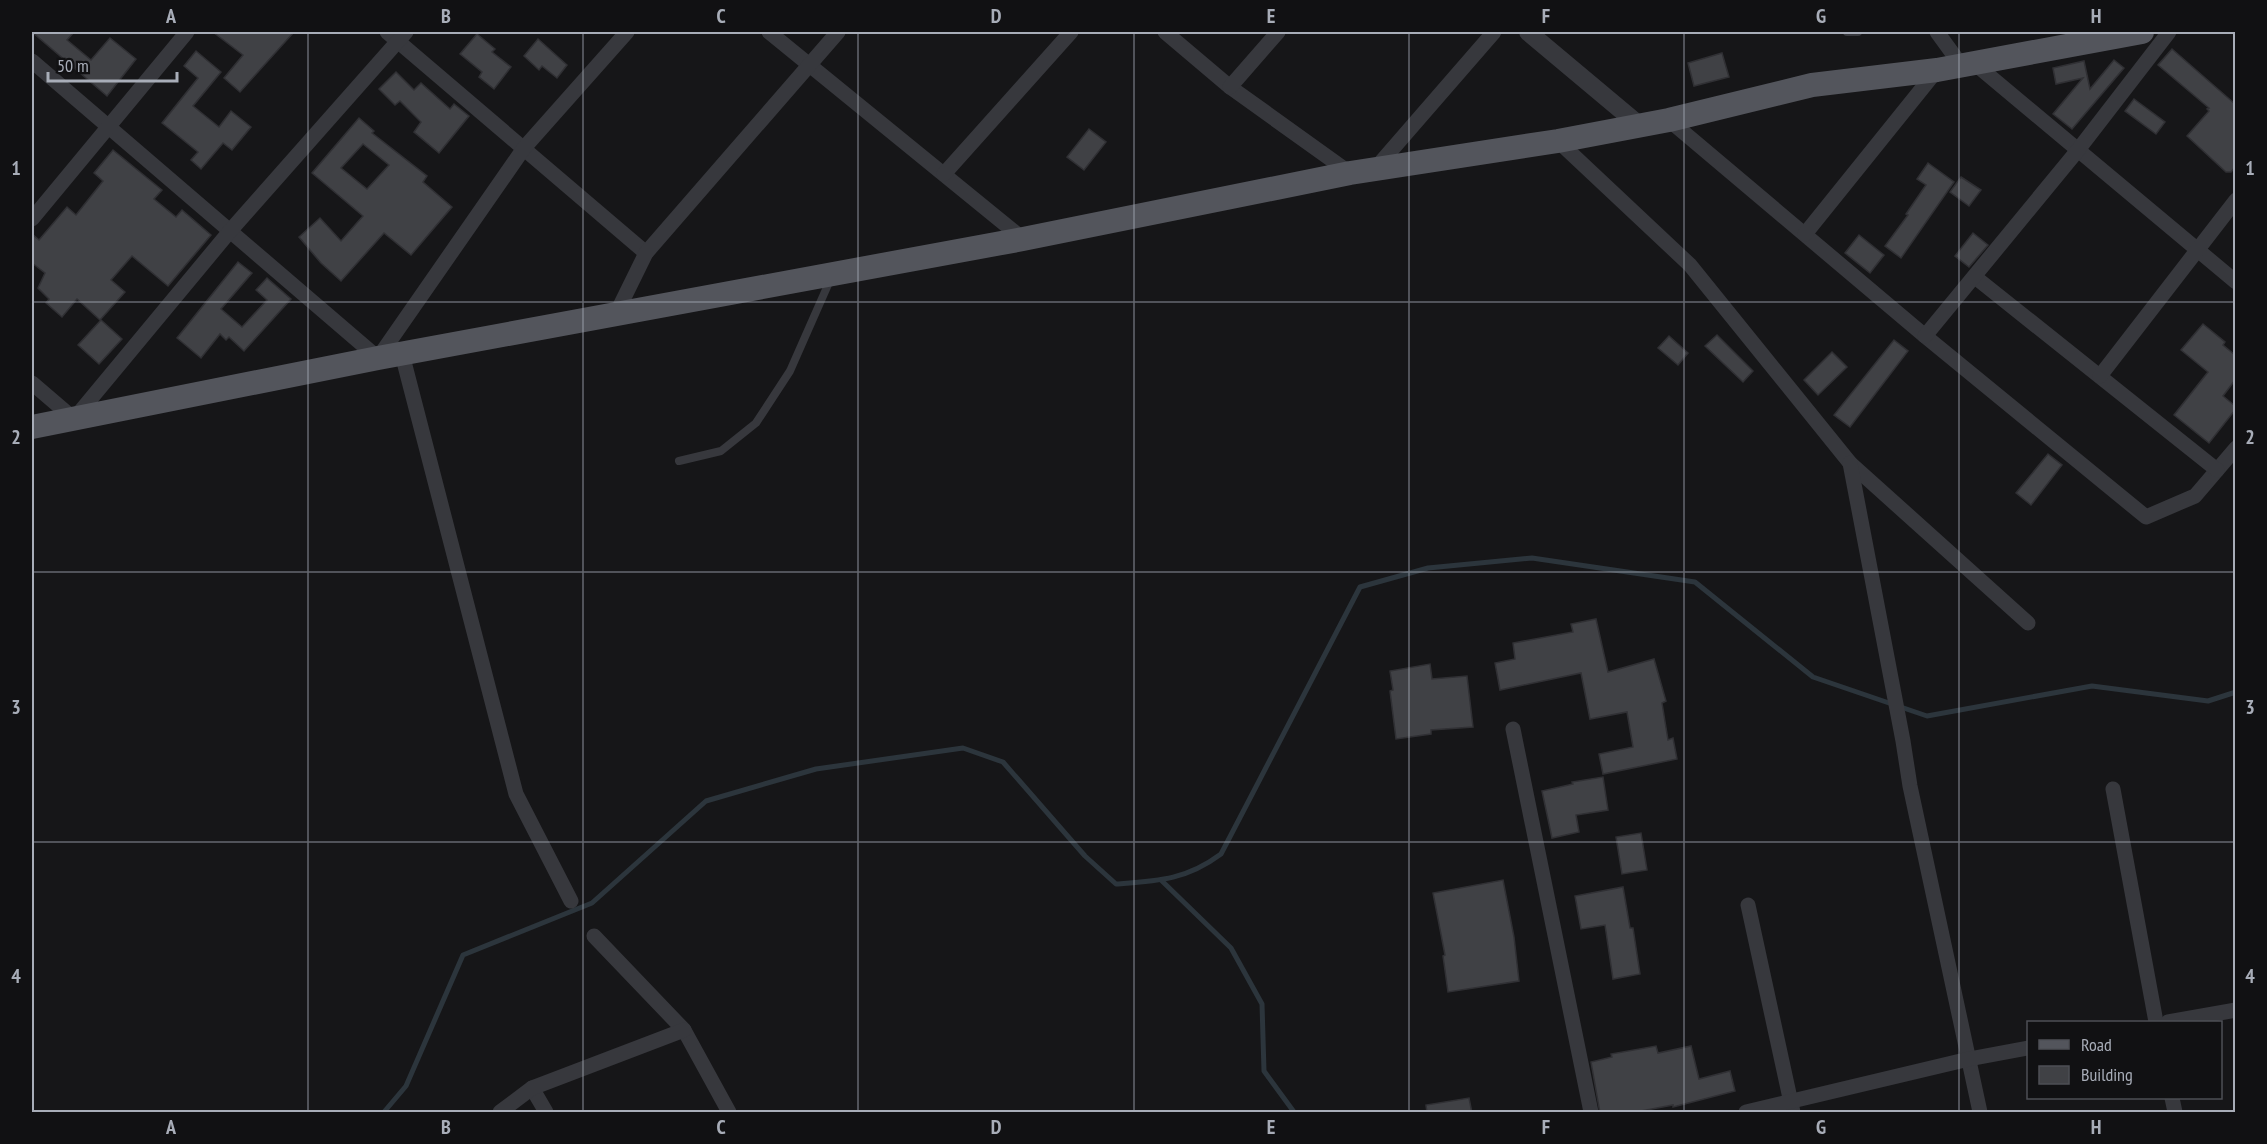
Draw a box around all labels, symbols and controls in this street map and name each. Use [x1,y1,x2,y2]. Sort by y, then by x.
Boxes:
text: A [165,3,177,29]
text: B [441,3,451,29]
text: C [716,3,726,29]
text: D [991,3,1002,29]
text: E [1267,3,1275,29]
text: F [1542,3,1550,29]
text: G [1816,3,1826,29]
text: H [2091,3,2101,29]
scale bar [48,45,177,83]
text: 50 m [57,54,89,77]
text: 1 [11,155,21,181]
text: 1 [2245,155,2255,181]
text: 2 [11,424,21,450]
text: 2 [2245,424,2255,450]
text: 3 [11,694,21,720]
text: 3 [2245,694,2255,720]
text: 4 [11,963,21,989]
text: 4 [2245,963,2255,989]
legend [2027,1021,2222,1099]
text: Road [2081,1033,2112,1056]
text: Building [2081,1063,2133,1086]
text: A [165,1114,177,1140]
text: B [441,1114,451,1140]
text: C [716,1114,726,1140]
text: D [991,1114,1002,1140]
text: E [1267,1114,1275,1140]
text: F [1542,1114,1550,1140]
text: G [1816,1114,1826,1140]
text: H [2091,1114,2101,1140]

